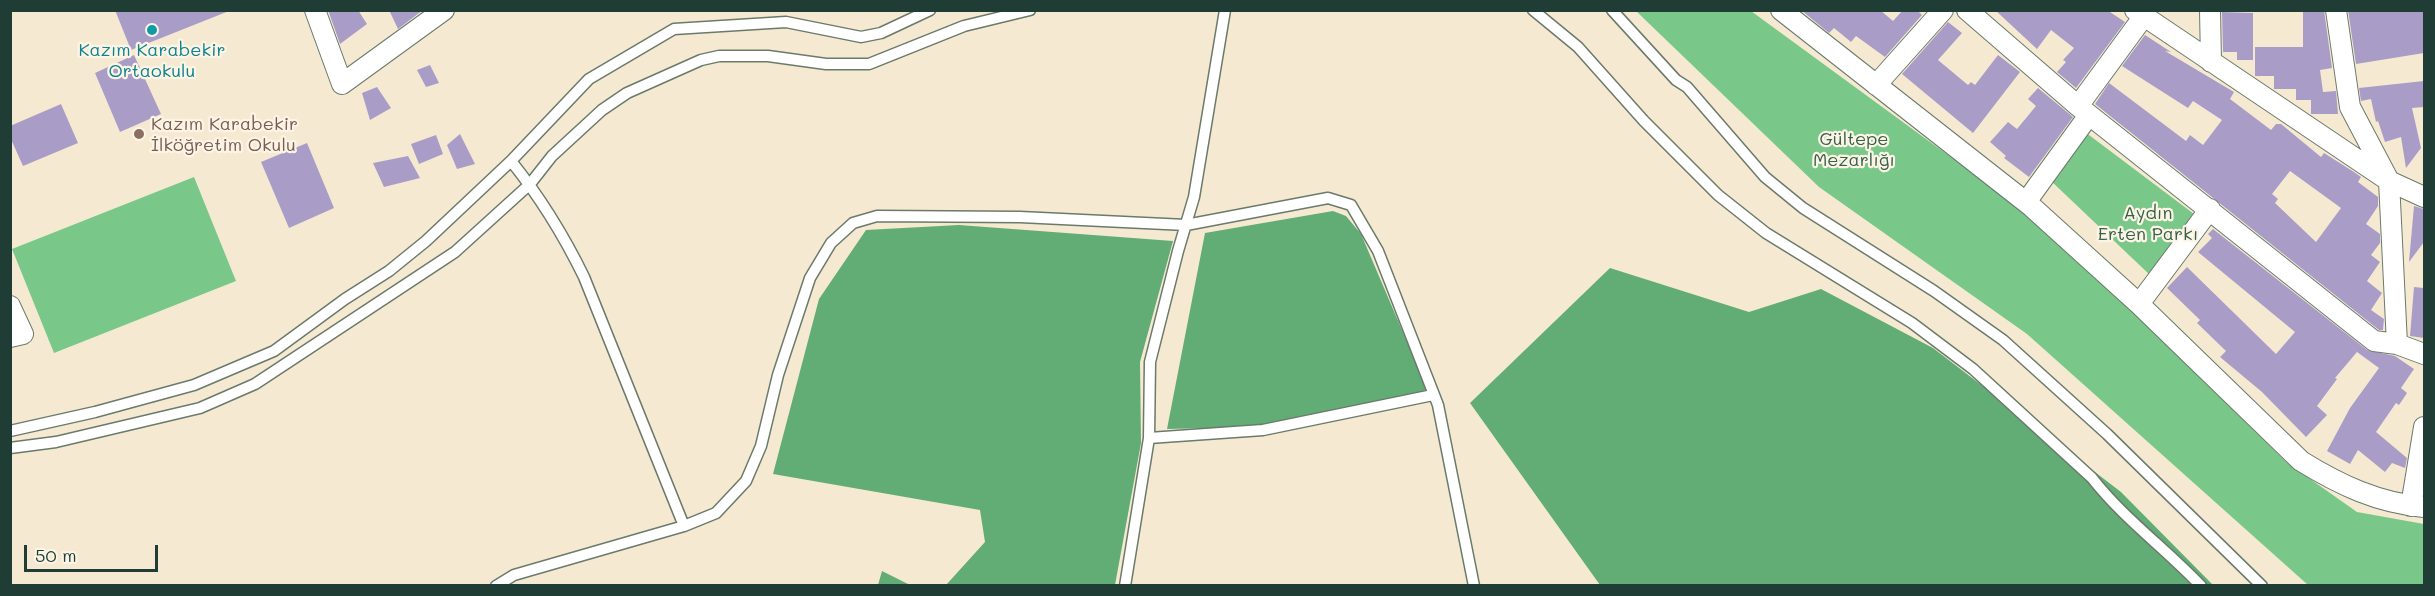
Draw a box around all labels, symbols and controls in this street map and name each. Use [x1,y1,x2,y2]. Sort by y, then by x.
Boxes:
marker: Kazım Karabekir Ortaokulu [145,23,159,37]
place label: Kazım Karabekir Ortaokulu [78,39,226,82]
place label: Kazım Karabekir İlköğretim Okulu [151,113,298,156]
marker: Kazım Karabekir İlköğretim Okulu [132,127,146,141]
park label: Gültepe Mezarlığı [1813,128,1895,170]
park label: Aydın Erten Parkı [2098,202,2198,244]
scale bar [27,533,160,571]
text: 50 m [35,543,77,567]

